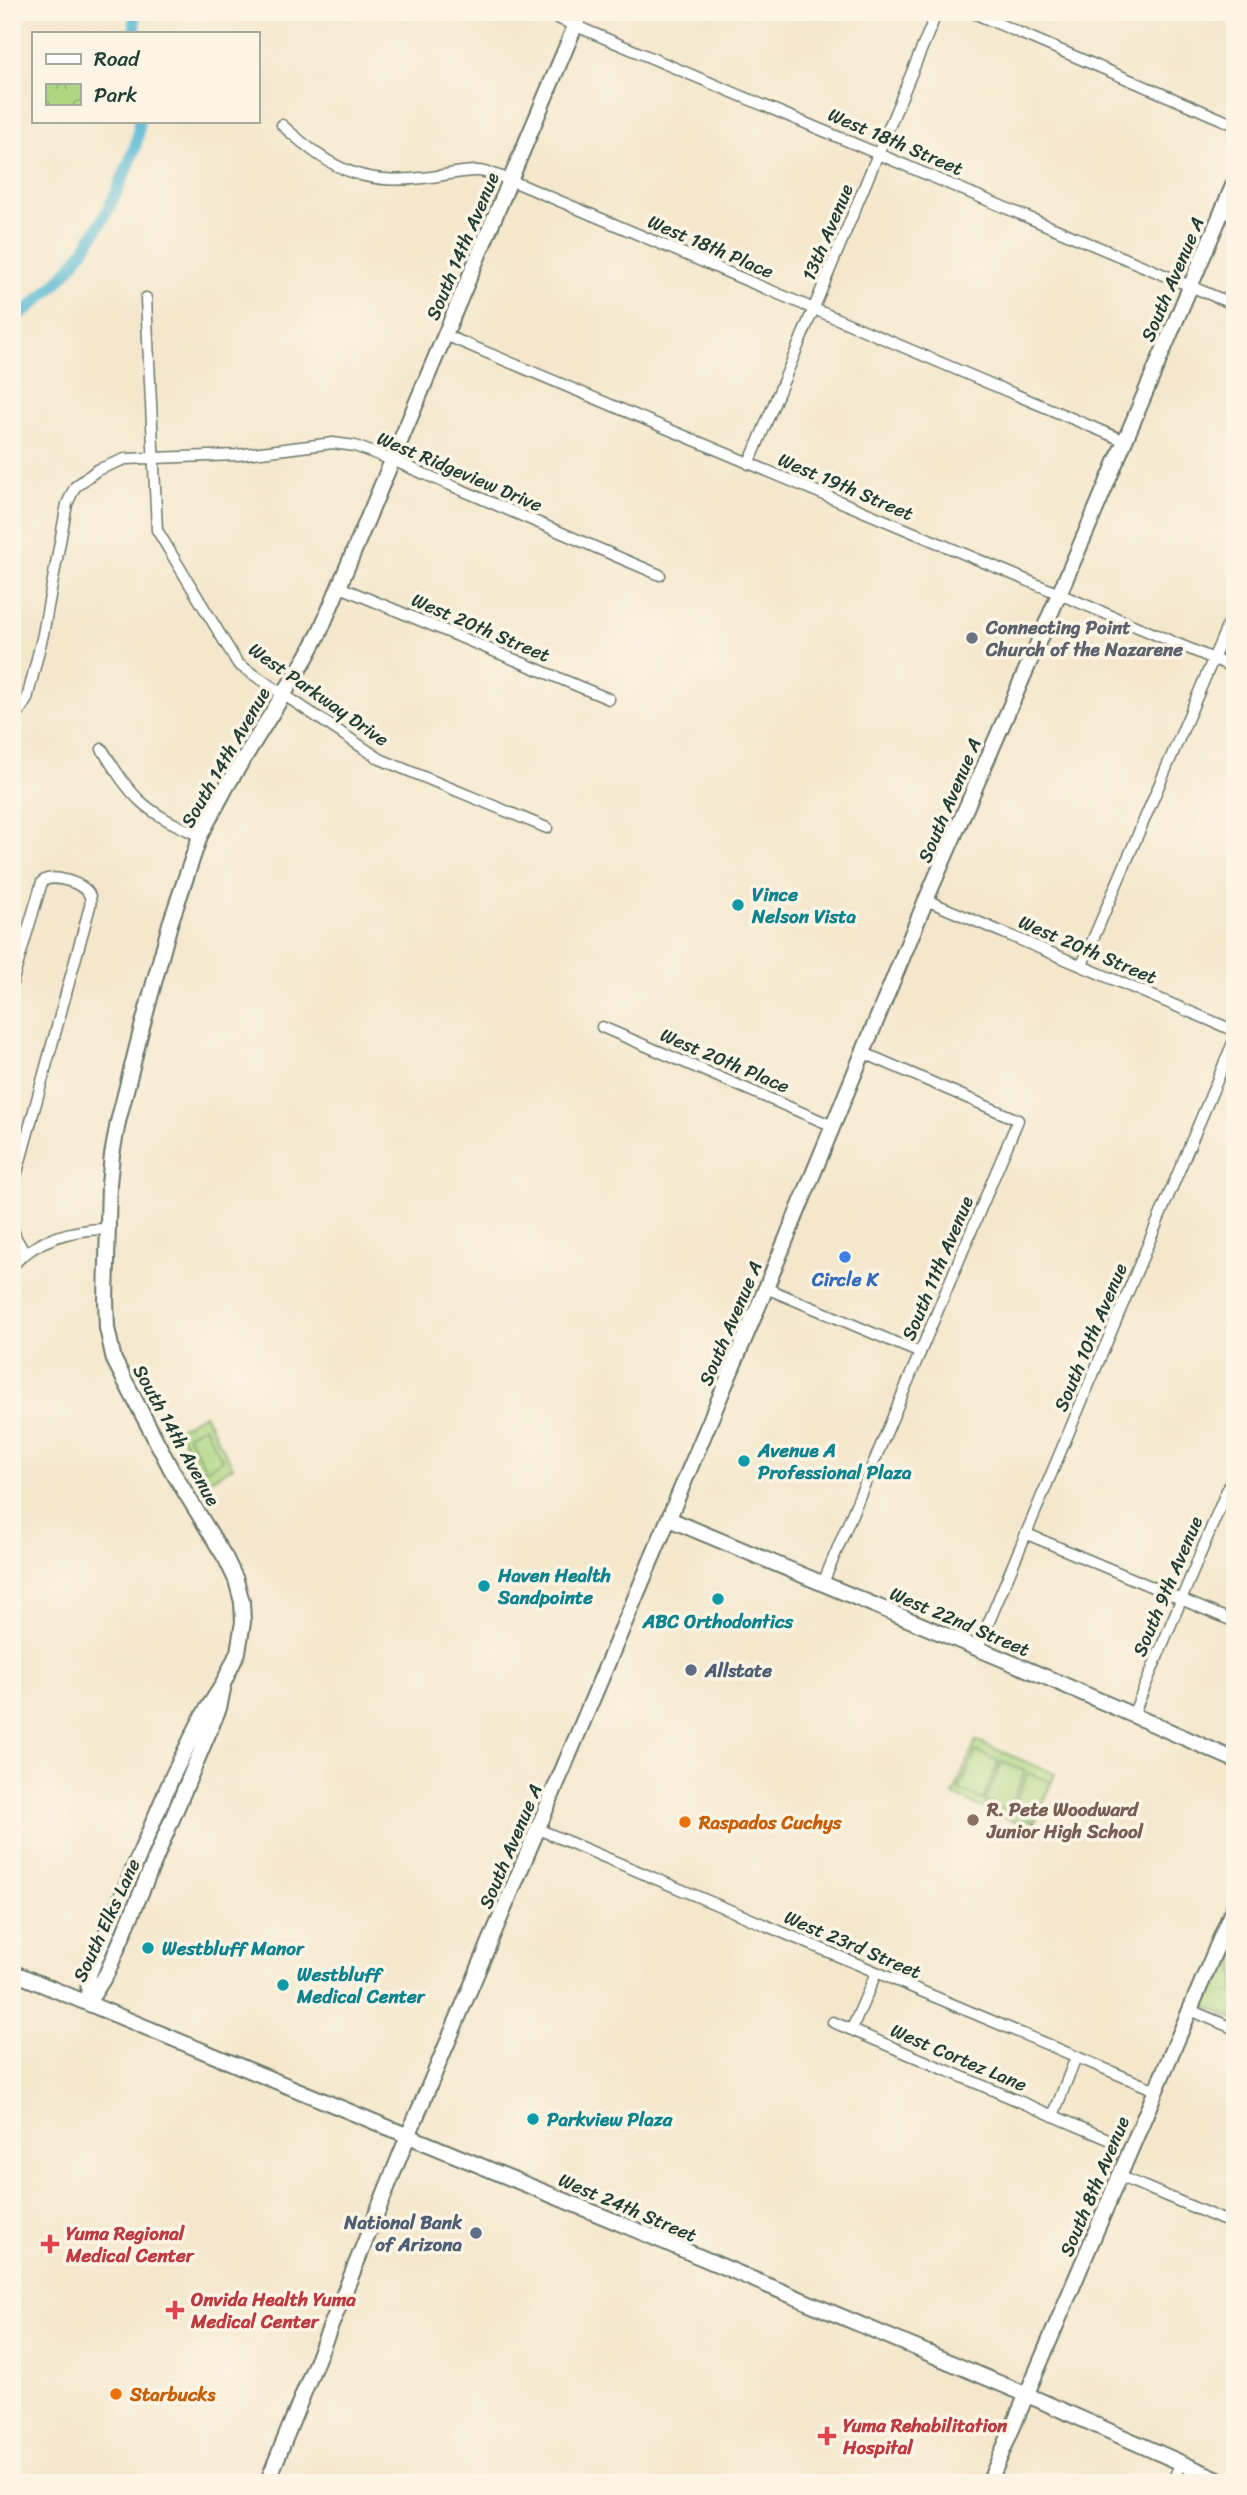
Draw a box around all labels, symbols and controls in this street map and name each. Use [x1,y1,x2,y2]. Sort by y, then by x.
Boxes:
legend [32,32,259,122]
text: Road [94,40,141,78]
text: Park [94,76,137,114]
street label: West 18th Street [823,98,969,185]
street label: South 14th Avenue [416,167,509,325]
street label: 13th Avenue [792,179,863,286]
street label: West 18th Place [643,205,779,288]
street label: South Avenue A [1131,212,1214,347]
street label: West Ridgeview Drive [372,422,548,521]
street label: West 19th Street [773,443,919,530]
street label: West 20th Street [406,583,555,672]
place label: Connecting Point Church of the Nazarene [985,611,1183,666]
marker: Connecting Point Church of the Nazarene [964,630,980,646]
street label: West Parkway Drive [242,633,396,755]
street label: South 14th Avenue [172,680,279,834]
street label: South Avenue A [908,733,991,868]
place label: Vince Nelson Vista [751,878,856,933]
marker: Vince Nelson Vista [730,897,746,913]
street label: West 20th Street [1013,905,1162,994]
street label: West 20th Place [655,1018,795,1103]
street label: South 11th Avenue [892,1191,983,1346]
marker: Circle K [837,1249,853,1265]
street label: South Avenue A [689,1256,772,1391]
street label: South 10th Avenue [1044,1258,1137,1417]
place label: Circle K [811,1263,879,1296]
street label: South 14th Avenue [124,1358,229,1512]
place label: Avenue A Professional Plaza [757,1434,912,1489]
marker: Avenue A Professional Plaza [736,1453,752,1469]
street label: South 9th Avenue [1123,1511,1212,1662]
place label: Haven Health Sandpointe [497,1559,611,1614]
street label: West 22nd Street [885,1577,1035,1666]
marker: Haven Health Sandpointe [476,1578,492,1594]
marker: ABC Orthodontics [710,1591,726,1607]
place label: ABC Orthodontics [642,1605,794,1638]
place label: Allstate [704,1654,772,1687]
marker: Allstate [683,1662,699,1678]
street label: South Avenue A [469,1779,552,1914]
place label: R. Pete Woodward Junior High School [986,1793,1145,1848]
place label: Raspados Cuchys [698,1806,843,1839]
marker: R. Pete Woodward Junior High School [965,1812,981,1828]
marker: Raspados Cuchys [677,1814,693,1830]
street label: South Elks Lane [63,1853,150,1988]
street label: West 23rd Street [779,1901,927,1988]
place label: Westbluff Manor [162,1932,305,1965]
marker: Westbluff Manor [140,1940,156,1956]
place label: Westbluff Medical Center [296,1958,426,2013]
marker: Westbluff Medical Center [275,1977,291,1993]
street label: West Cortez Lane [885,2014,1032,2101]
place label: Parkview Plaza [547,2103,673,2136]
marker: Parkview Plaza [525,2111,541,2127]
street label: South 8th Avenue [1050,2111,1139,2262]
street label: West 24th Street [553,2163,702,2251]
place label: National Bank of Arizona [343,2206,463,2261]
place label: Yuma Regional Medical Center [65,2217,195,2272]
marker: National Bank of Arizona [468,2225,484,2241]
marker: Yuma Regional Medical Center [40,2234,60,2254]
place label: Onvida Health Yuma Medical Center [190,2283,356,2338]
marker: Onvida Health Yuma Medical Center [165,2300,185,2320]
place label: Starbucks [129,2378,216,2411]
marker: Starbucks [108,2386,124,2402]
place label: Yuma Rehabilitation Hospital [842,2409,1008,2464]
marker: Yuma Rehabilitation Hospital [817,2426,837,2446]

